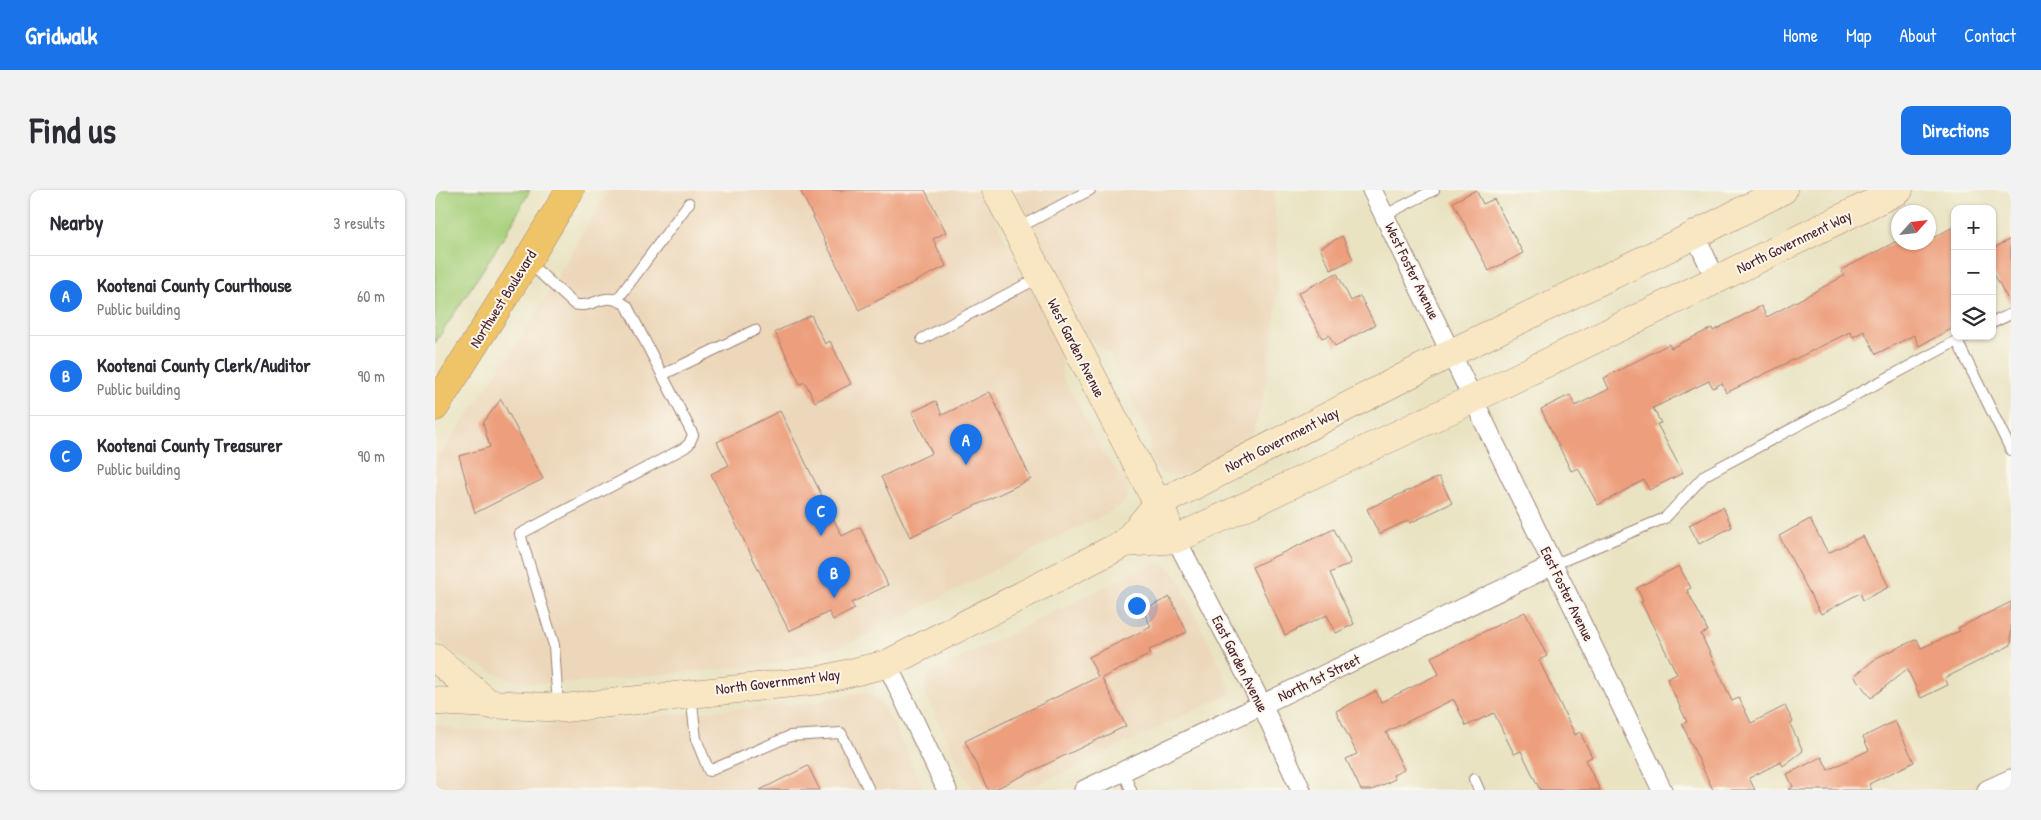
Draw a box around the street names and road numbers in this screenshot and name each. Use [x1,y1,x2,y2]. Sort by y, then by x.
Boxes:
street label: North Government Way [1733,205,1855,278]
street label: West Foster Avenue [1380,219,1445,323]
street label: Northwest Boulevard [464,246,541,352]
street label: West Garden Avenue [1042,295,1110,401]
street label: North Government Way [1221,402,1342,477]
street label: East Foster Avenue [1535,543,1599,645]
street label: East Garden Avenue [1207,612,1274,716]
street label: North 1st Street [1274,648,1364,707]
street label: North Government Way [714,663,842,700]

